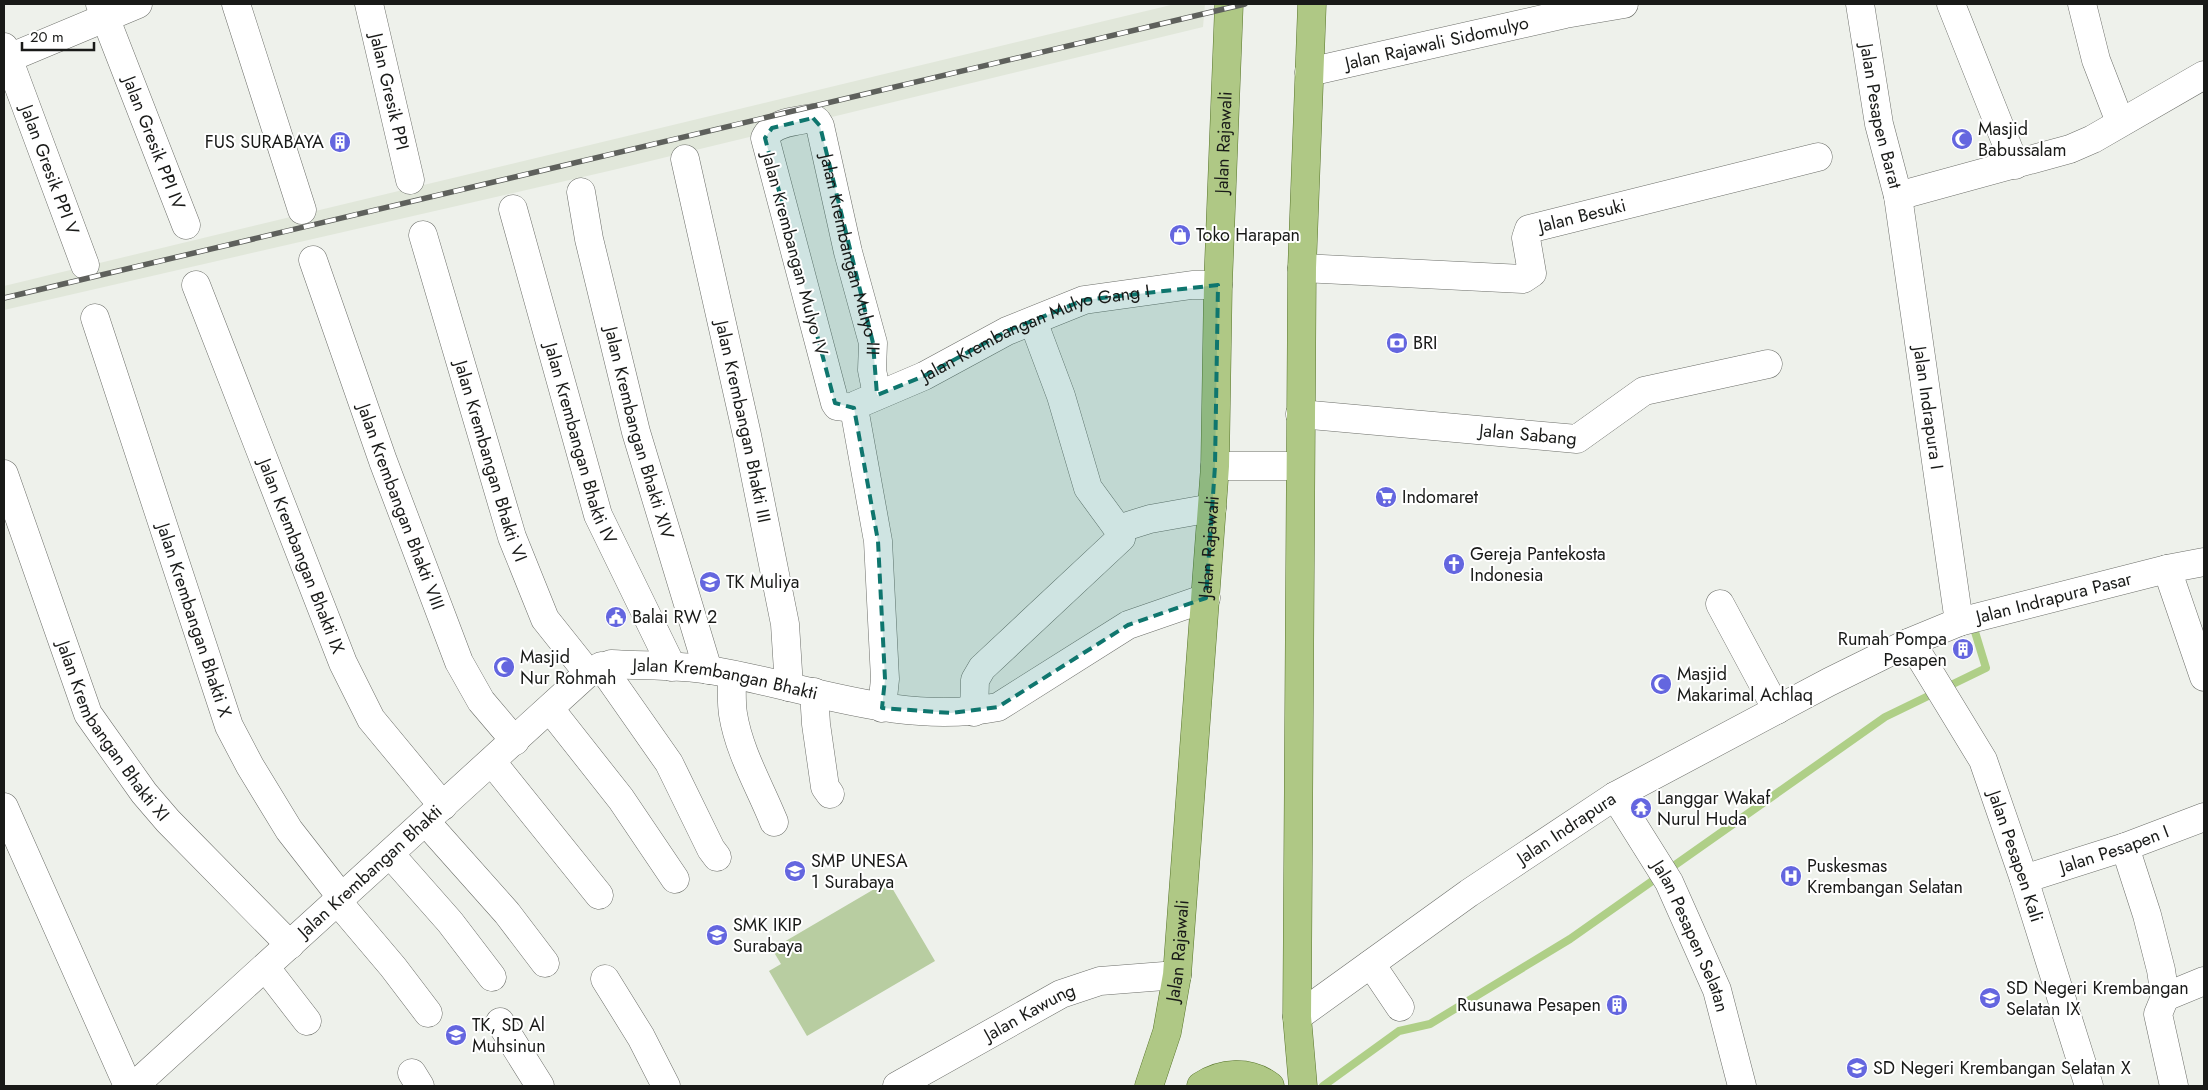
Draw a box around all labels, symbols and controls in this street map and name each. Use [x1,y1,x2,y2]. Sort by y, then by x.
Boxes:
street label: Jalan Rajawali Sidomulyo [1341,10,1531,77]
scale bar [22,20,95,52]
text: 20 m [30,26,64,48]
street label: Jalan Gresik PPI [363,29,416,153]
street label: Jalan Pesapen Barat [1853,40,1909,192]
street label: Jalan Gresik PPI IV [116,71,192,213]
street label: Jalan Rajawali [1209,91,1239,196]
street label: Jalan Gresik PPI V [13,99,86,238]
place label: Masjid Babussalam [1978,116,2066,163]
mosque icon: Masjid Babussalam [1950,127,1974,151]
place label: FUS SURABAYA [205,129,324,155]
building icon: FUS SURABAYA [328,130,352,154]
street label: Jalan Krembangan Mulyo IV [755,148,835,359]
street label: Jalan Krembangan Mulyo III [813,149,886,356]
street label: Jalan Besuki [1534,192,1629,240]
place label: Toko Harapan [1196,222,1300,248]
shop icon: Toko Harapan [1168,223,1192,247]
street label: Jalan Krembangan Mulyo Gang I [914,278,1151,389]
street label: Jalan Krembangan Bhakti III [708,316,777,525]
street label: Jalan Krembangan Bhakti XIV [597,322,681,542]
place label: BRI [1413,330,1438,356]
bank icon: BRI [1385,331,1409,355]
street label: Jalan Krembangan Bhakti IV [537,338,623,549]
street label: Jalan Indrapura I [1906,343,1950,471]
street label: Jalan Krembangan Bhakti VI [447,355,534,566]
street label: Jalan Krembangan Bhakti VIII [350,398,451,614]
street label: Jalan Sabang [1476,417,1578,452]
street label: Jalan Krembangan Bhakti IX [251,453,351,657]
place label: Indomaret [1402,484,1479,510]
supermarket icon: Indomaret [1374,485,1398,509]
street label: Jalan Rajawali [1192,495,1226,601]
street label: Jalan Krembangan Bhakti X [150,518,238,721]
place label: Gereja Pantekosta Indonesia [1470,541,1606,588]
church icon: Gereja Pantekosta Indonesia [1442,552,1466,576]
street label: Jalan Indrapura Pasar [1971,565,2135,631]
place label: TK Muliya [726,569,799,595]
school or university icon: TK Muliya [698,570,722,594]
place label: Balai RW 2 [632,604,717,630]
public building icon: Balai RW 2 [604,605,628,629]
place label: Rumah Pompa Pesapen [1838,626,1947,673]
street label: Jalan Krembangan Bhakti XI [50,635,176,827]
building icon: Rumah Pompa Pesapen [1951,637,1975,661]
place label: Masjid Nur Rohmah [520,644,616,691]
street label: Jalan Krembangan Bhakti [630,652,820,706]
mosque icon: Masjid Nur Rohmah [492,655,516,679]
place label: Masjid Makarimal Achlaq [1677,661,1813,708]
mosque icon: Masjid Makarimal Achlaq [1649,672,1673,696]
place label: Langgar Wakaf Nurul Huda [1657,785,1771,832]
street label: Jalan Pesapen Kali [1981,785,2050,925]
street label: Jalan Indrapura [1510,786,1621,872]
temple icon: Langgar Wakaf Nurul Huda [1629,796,1653,820]
street label: Jalan Krembangan Bhakti [290,799,448,945]
street label: Jalan Pesapen I [2054,818,2173,881]
place label: SMP UNESA 1 Surabaya [811,848,908,895]
street label: Jalan Pesapen Selatan [1644,853,1735,1015]
place label: Puskesmas Krembangan Selatan [1807,853,1963,900]
school or university icon: SMP UNESA 1 Surabaya [783,859,807,883]
hospital icon: Puskesmas Krembangan Selatan [1779,864,1803,888]
street label: Jalan Rajawali [1159,899,1196,1006]
place label: SMK IKIP Surabaya [733,912,803,959]
school or university icon: SMK IKIP Surabaya [705,923,729,947]
place label: SD Negeri Krembangan Selatan IX [2006,975,2189,1022]
street label: Jalan Kawung [977,977,1079,1049]
school or university icon: SD Negeri Krembangan Selatan IX [1978,986,2002,1010]
place label: Rusunawa Pesapen [1457,992,1601,1018]
building icon: Rusunawa Pesapen [1605,993,1629,1017]
place label: TK, SD Al Muhsinun [472,1012,546,1059]
school or university icon: TK, SD Al Muhsinun [444,1023,468,1047]
place label: SD Negeri Krembangan Selatan X [1873,1055,2131,1081]
school or university icon: SD Negeri Krembangan Selatan X [1845,1056,1869,1080]

